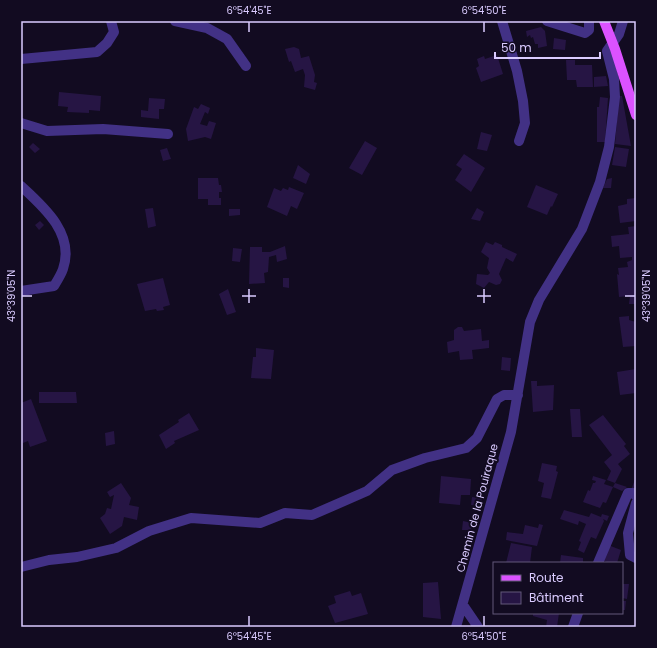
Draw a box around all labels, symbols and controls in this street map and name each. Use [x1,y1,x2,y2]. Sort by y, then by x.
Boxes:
text: 6°54'45"E [226,3,272,18]
text: 6°54'50"E [461,3,507,18]
scale bar [495,34,600,60]
text: 50 m [501,39,532,56]
text: 43°39'05"N [4,270,19,322]
text: 43°39'05"N [639,270,654,322]
street label: Chemin de la Pouiraque [452,442,502,574]
legend [493,562,623,614]
text: Route [529,569,563,586]
text: Bâtiment [529,589,584,606]
text: 6°54'45"E [226,629,272,644]
text: 6°54'50"E [461,629,507,644]

